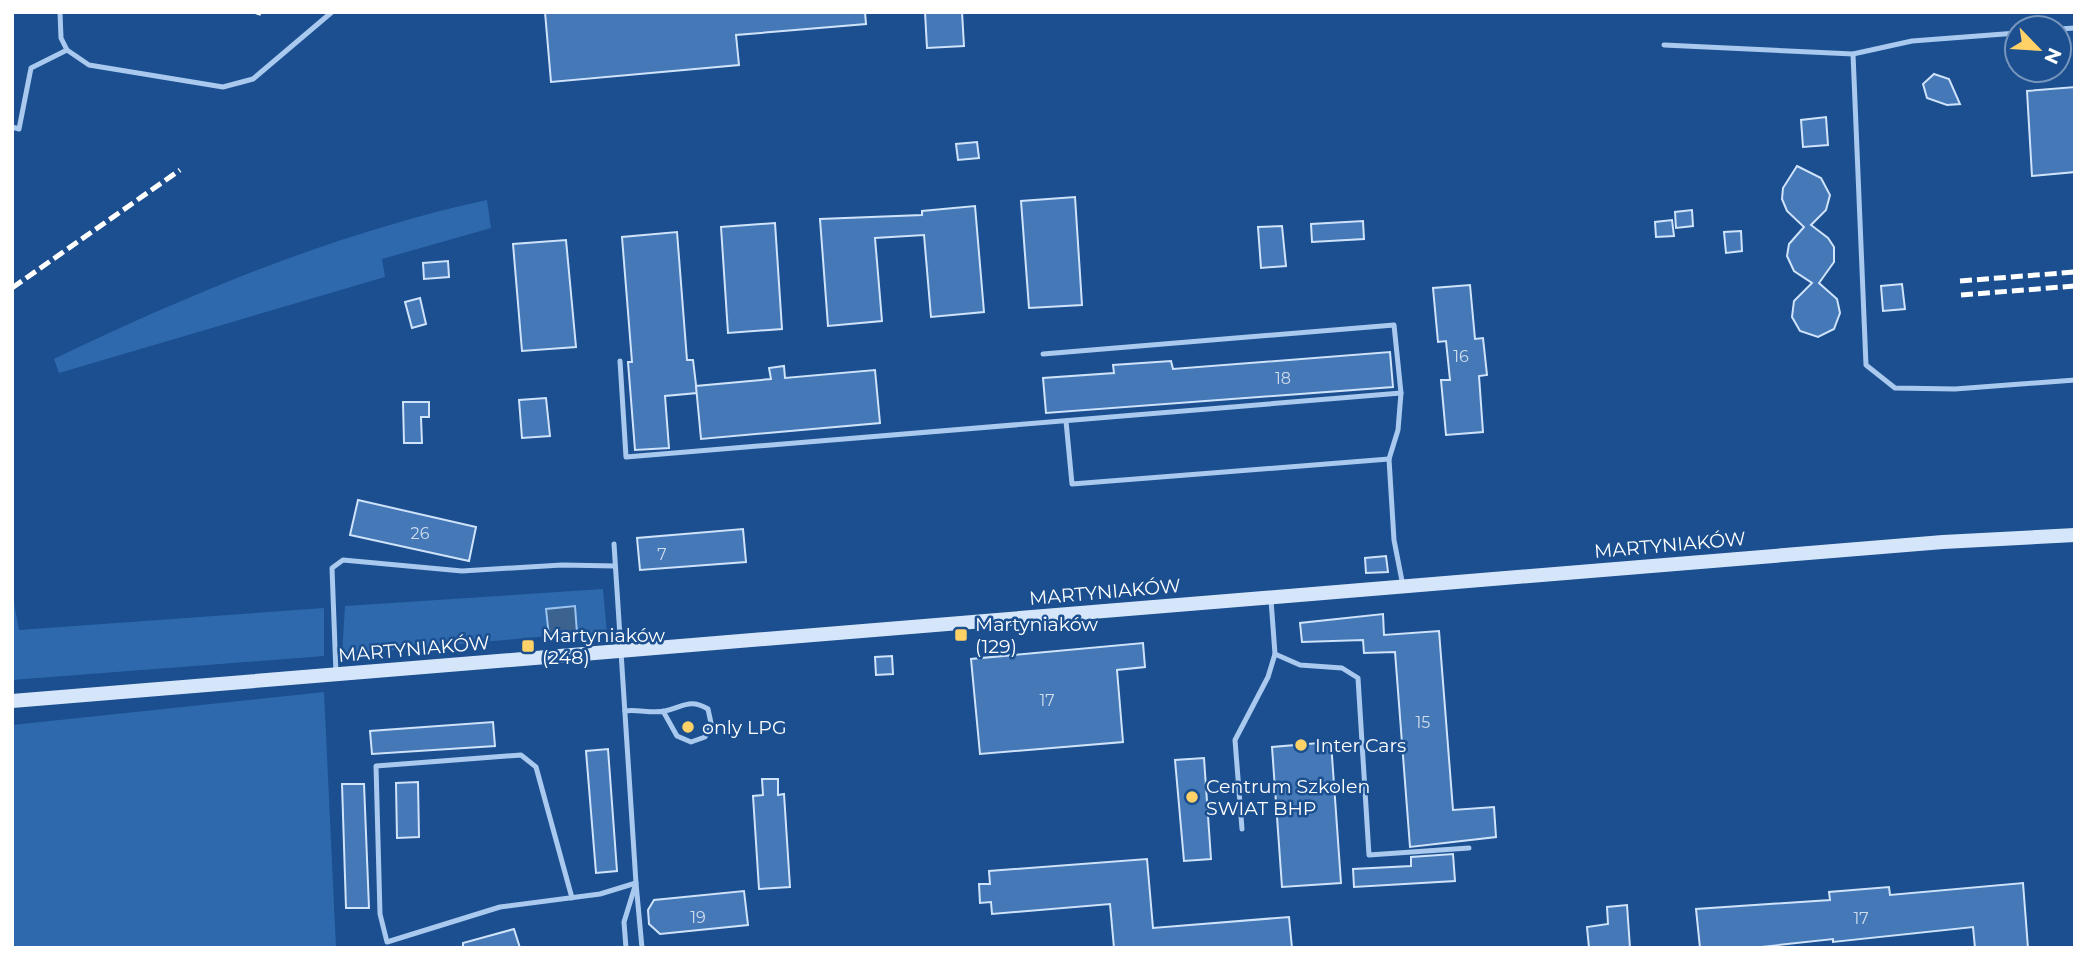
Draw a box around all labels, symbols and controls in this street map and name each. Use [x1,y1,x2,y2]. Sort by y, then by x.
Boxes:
north arrow [2003,14,2073,84]
text: N [2039,44,2067,68]
house number: 16 [1453,347,1469,366]
house number: 18 [1275,369,1291,388]
house number: 26 [411,524,430,543]
street label: MARTYNIAKÓW [1593,527,1747,563]
house number: 7 [657,545,667,564]
street label: MARTYNIAKÓW [1028,574,1182,610]
place label: Martyniaków (129) [975,613,1098,658]
place label: Martyniaków (248) [542,624,665,669]
marker: Martyniaków (129) [953,627,969,643]
street label: MARTYNIAKÓW [337,631,491,667]
marker: Martyniaków (248) [520,638,536,654]
house number: 17 [1039,691,1055,710]
house number: 15 [1416,713,1430,732]
place label: only LPG [702,716,787,739]
marker: only LPG [680,719,696,735]
place label: Inter Cars [1315,734,1406,757]
marker: Inter Cars [1293,737,1309,753]
place label: Centrum Szkolen SWIAT BHP [1206,775,1370,820]
marker: Centrum Szkolen SWIAT BHP [1184,789,1200,805]
house number: 19 [690,908,706,927]
house number: 17 [1853,909,1869,928]

